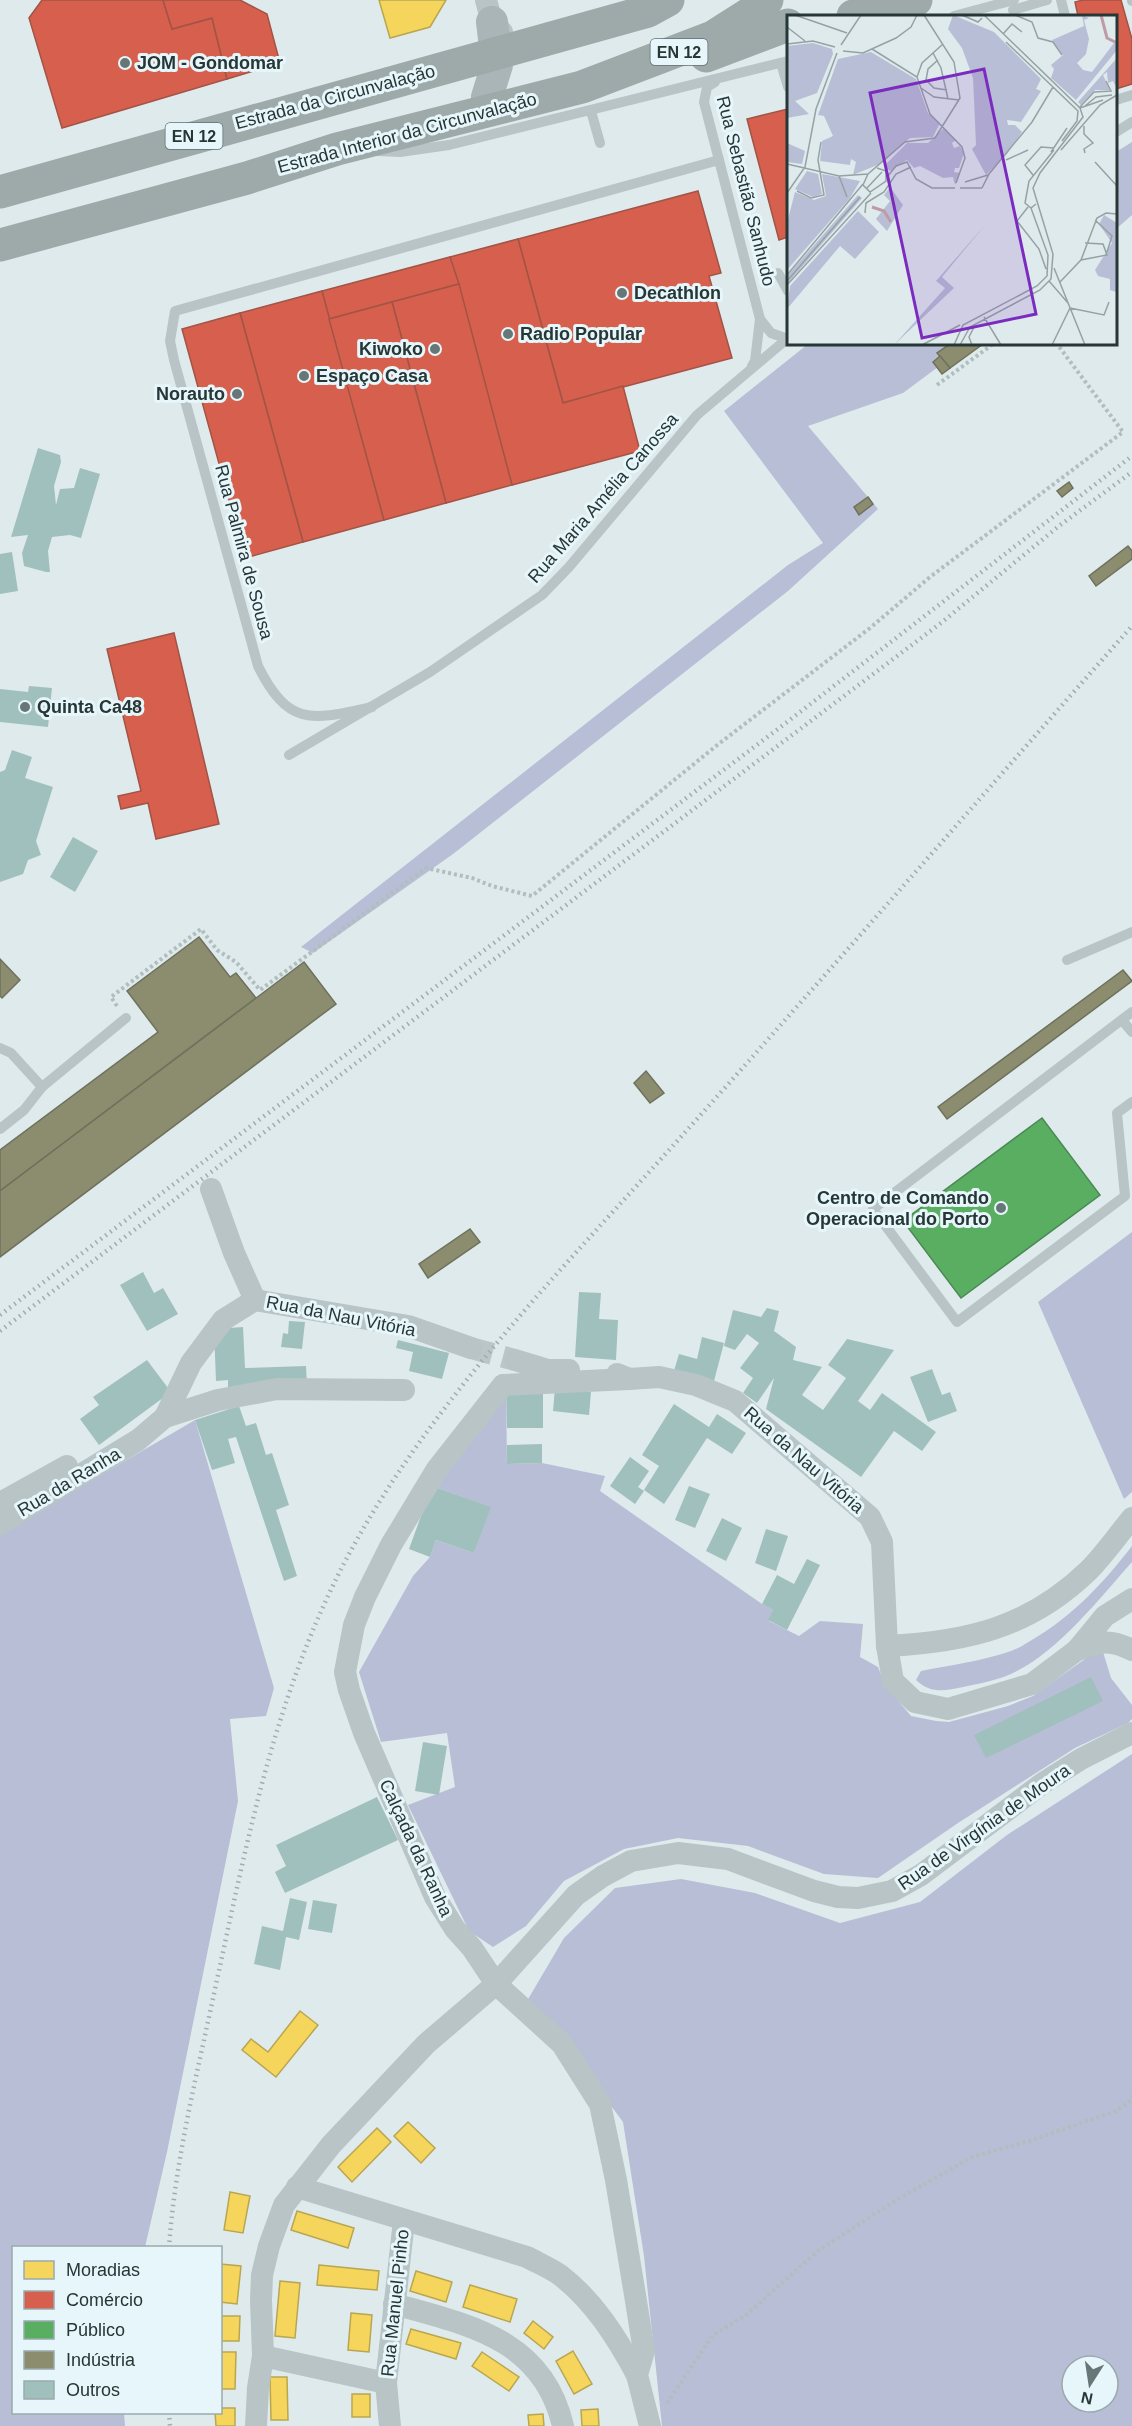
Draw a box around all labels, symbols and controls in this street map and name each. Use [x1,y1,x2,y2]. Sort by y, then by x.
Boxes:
inset map [787,15,1117,345]
road number: EN 12 [650,39,708,65]
place label: JOM - Gondomar [137,53,283,73]
marker: JOM - Gondomar [118,56,132,70]
street label: Estrada da Circunvalação [233,61,437,133]
street label: Estrada Interior da Circunvalação [275,89,539,177]
street label: Rua Sebastião Sanhudo [713,94,779,288]
road number: EN 12 [166,123,222,149]
place label: Decathlon [634,283,721,303]
marker: Decathlon [615,286,629,300]
place label: Radio Popular [520,324,642,344]
marker: Radio Popular [501,327,515,341]
place label: Kiwoko [359,339,423,359]
marker: Kiwoko [428,342,442,356]
place label: Espaço Casa [316,366,429,386]
marker: Espaço Casa [297,369,311,383]
place label: Norauto [156,384,225,404]
marker: Norauto [230,387,244,401]
street label: Rua Maria Amélia Canossa [524,408,683,587]
street label: Rua Palmira de Sousa [211,462,277,643]
place label: Quinta Ca48 [37,697,142,717]
marker: Quinta Ca48 [18,700,32,714]
place label: Centro de Comando Operacional do Porto [806,1188,989,1229]
marker: Centro de Comando Operacional do Porto [994,1201,1008,1215]
street label: Rua da Nau Vitória [265,1292,418,1340]
street label: Rua da Nau Vitória [740,1403,869,1518]
street label: Rua da Ranha [14,1443,125,1520]
street label: Rua de Virgínia de Moura [894,1760,1074,1894]
street label: Calçada da Ranha [375,1776,457,1921]
street label: Rua Manuel Pinho [377,2228,413,2378]
legend [12,2246,222,2414]
text: Moradias [66,2260,140,2280]
text: Comércio [66,2290,143,2310]
text: Público [66,2320,125,2340]
text: Indústria [66,2350,136,2370]
north arrow [1060,2354,1120,2414]
text: Outros [66,2380,120,2400]
text: N [1080,2389,1094,2408]

